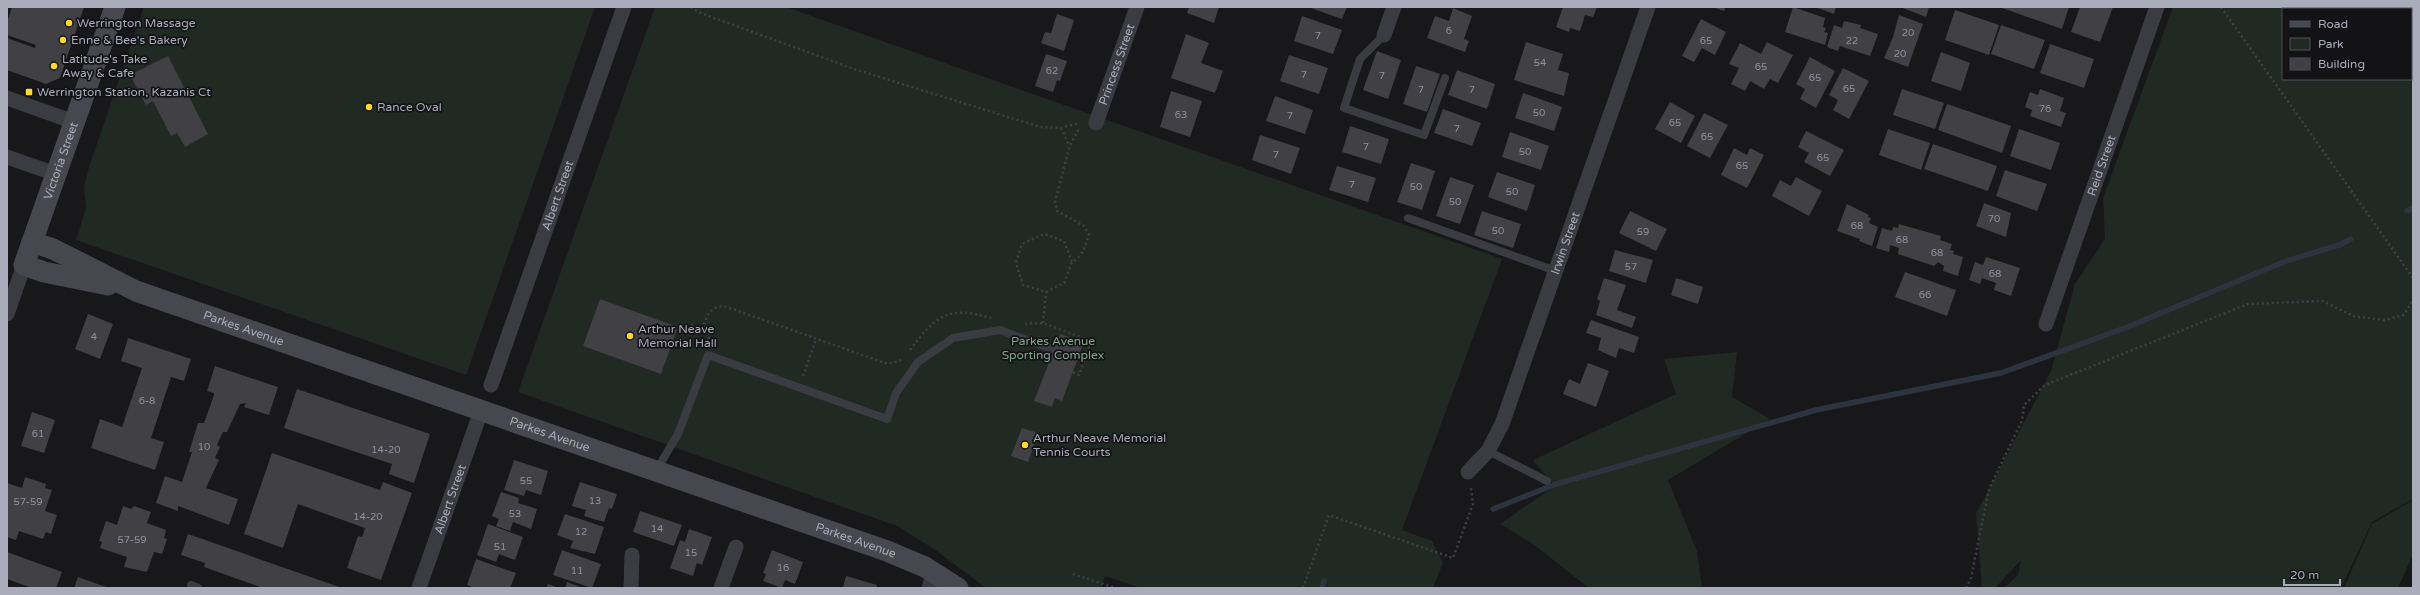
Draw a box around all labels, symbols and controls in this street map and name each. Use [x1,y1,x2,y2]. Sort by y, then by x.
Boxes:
legend [2282,8,2412,80]
place label: Werrington Massage [77,16,196,30]
text: Road [2318,17,2348,31]
marker: Werrington Massage [64,18,74,28]
street label: Princess Street [1096,22,1138,107]
house number: 6 [1446,25,1452,37]
house number: 20 [1902,27,1914,39]
house number: 7 [1315,30,1321,42]
place label: Enne & Bee's Bakery [71,33,188,47]
marker: Enne & Bee's Bakery [58,35,68,45]
house number: 65 [1700,35,1712,47]
house number: 22 [1846,35,1858,47]
text: Park [2318,37,2344,51]
house number: 20 [1894,48,1906,60]
place label: Latitude's Take Away & Cafe [62,52,147,80]
house number: 54 [1534,57,1546,69]
text: Building [2318,57,2365,71]
marker: Latitude's Take Away & Cafe [49,61,59,71]
house number: 65 [1755,61,1767,73]
house number: 62 [1046,65,1058,77]
house number: 7 [1301,69,1307,81]
house number: 7 [1379,70,1385,82]
house number: 65 [1809,72,1821,84]
house number: 65 [1843,83,1855,95]
house number: 7 [1418,84,1424,96]
house number: 7 [1469,84,1475,96]
place label: Werrington Station, Kazanis Ct [37,85,211,99]
marker: Werrington Station, Kazanis Ct [24,87,34,97]
place label: Rance Oval [377,100,442,114]
marker: Rance Oval [364,102,374,112]
house number: 76 [2039,103,2051,115]
house number: 50 [1533,107,1545,119]
house number: 63 [1175,109,1187,121]
house number: 7 [1287,110,1293,122]
house number: 65 [1669,117,1681,129]
street label: Victoria Street [41,120,81,201]
house number: 7 [1454,123,1460,135]
house number: 65 [1701,131,1713,143]
street label: Reid Street [2084,133,2119,198]
house number: 7 [1363,141,1369,153]
house number: 50 [1519,146,1531,158]
house number: 7 [1273,149,1279,161]
house number: 65 [1817,152,1829,164]
street label: Albert Street [539,158,577,232]
house number: 65 [1736,160,1748,172]
house number: 7 [1349,179,1355,191]
house number: 50 [1410,181,1422,193]
house number: 50 [1506,186,1518,198]
house number: 50 [1449,196,1461,208]
street label: Irwin Street [1548,210,1583,276]
house number: 70 [1988,213,2000,225]
house number: 68 [1851,220,1863,232]
house number: 50 [1492,225,1504,237]
house number: 59 [1637,226,1649,238]
house number: 68 [1896,234,1908,246]
house number: 68 [1931,247,1943,259]
house number: 57 [1625,261,1637,273]
house number: 68 [1989,268,2001,280]
house number: 66 [1919,289,1931,301]
street label: Parkes Avenue [201,308,286,349]
place label: Arthur Neave Memorial Hall [638,322,717,350]
house number: 4 [91,331,97,343]
marker: Arthur Neave Memorial Hall [625,331,635,341]
park label: Parkes Avenue Sporting Complex [1002,334,1104,362]
house number: 6-8 [139,395,155,407]
street label: Parkes Avenue [508,414,592,455]
house number: 61 [32,428,44,440]
place label: Arthur Neave Memorial Tennis Courts [1033,431,1166,459]
marker: Arthur Neave Memorial Tennis Courts [1020,440,1030,450]
house number: 10 [198,441,210,453]
house number: 14-20 [371,444,401,456]
street label: Albert Street [431,462,469,536]
house number: 55 [520,475,532,487]
house number: 13 [589,495,601,507]
house number: 57-59 [14,496,43,508]
house number: 53 [509,508,521,520]
house number: 14-20 [353,511,383,523]
street label: Parkes Avenue [814,520,898,561]
house number: 14 [651,523,663,535]
house number: 12 [575,526,587,538]
house number: 57-59 [118,534,147,546]
house number: 51 [494,541,506,553]
house number: 15 [685,547,697,559]
scale bar [2284,561,2340,587]
house number: 16 [777,562,789,574]
house number: 11 [571,565,583,577]
text: 20 m [2290,568,2319,582]

